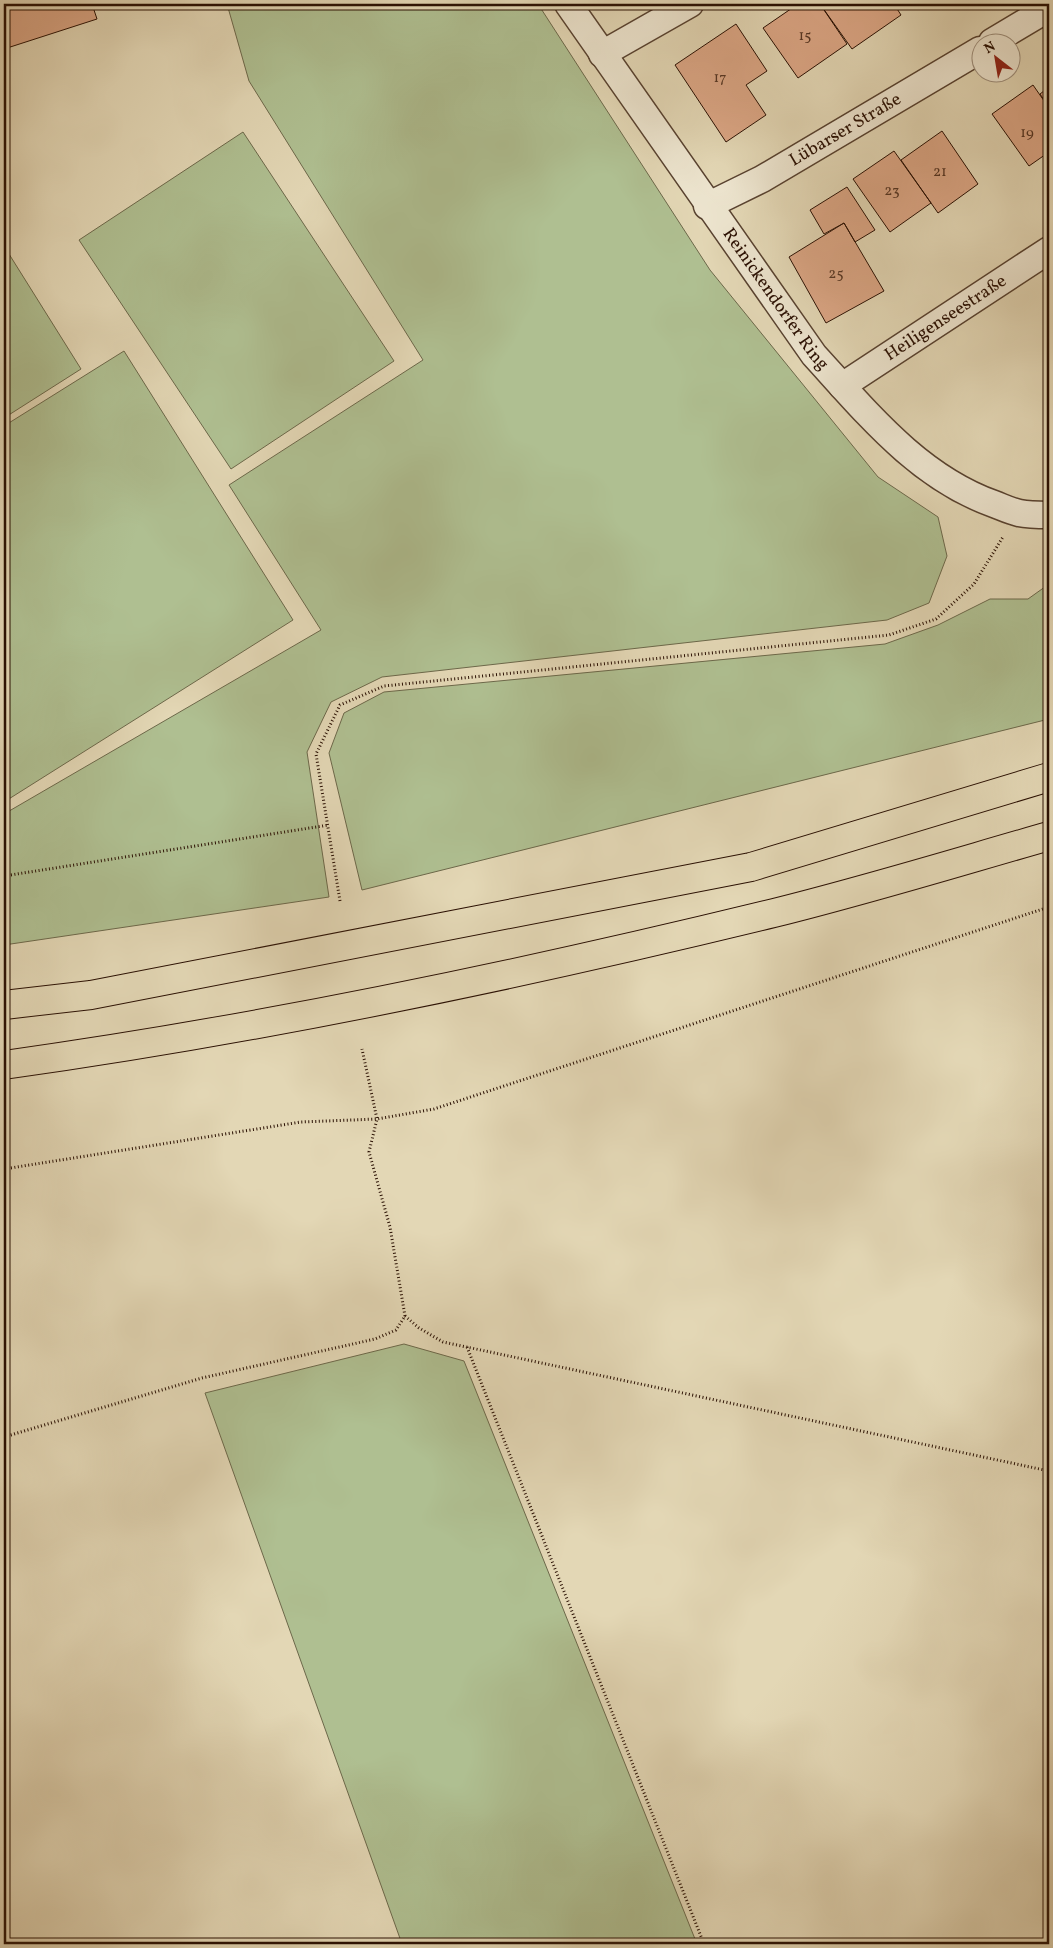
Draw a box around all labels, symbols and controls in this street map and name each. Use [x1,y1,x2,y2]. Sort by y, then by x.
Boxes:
house number: 15 [798,26,812,47]
north arrow [970,32,1020,82]
text: N [981,37,999,59]
house number: 17 [713,68,727,89]
street label: Lübarser Straße [785,87,906,173]
house number: 19 [1020,123,1034,144]
house number: 21 [933,162,947,183]
house number: 23 [884,181,900,202]
street label: Reinickendorfer Ring [716,223,835,376]
house number: 25 [828,264,844,285]
street label: Heiligenseestraße [880,269,1012,367]

